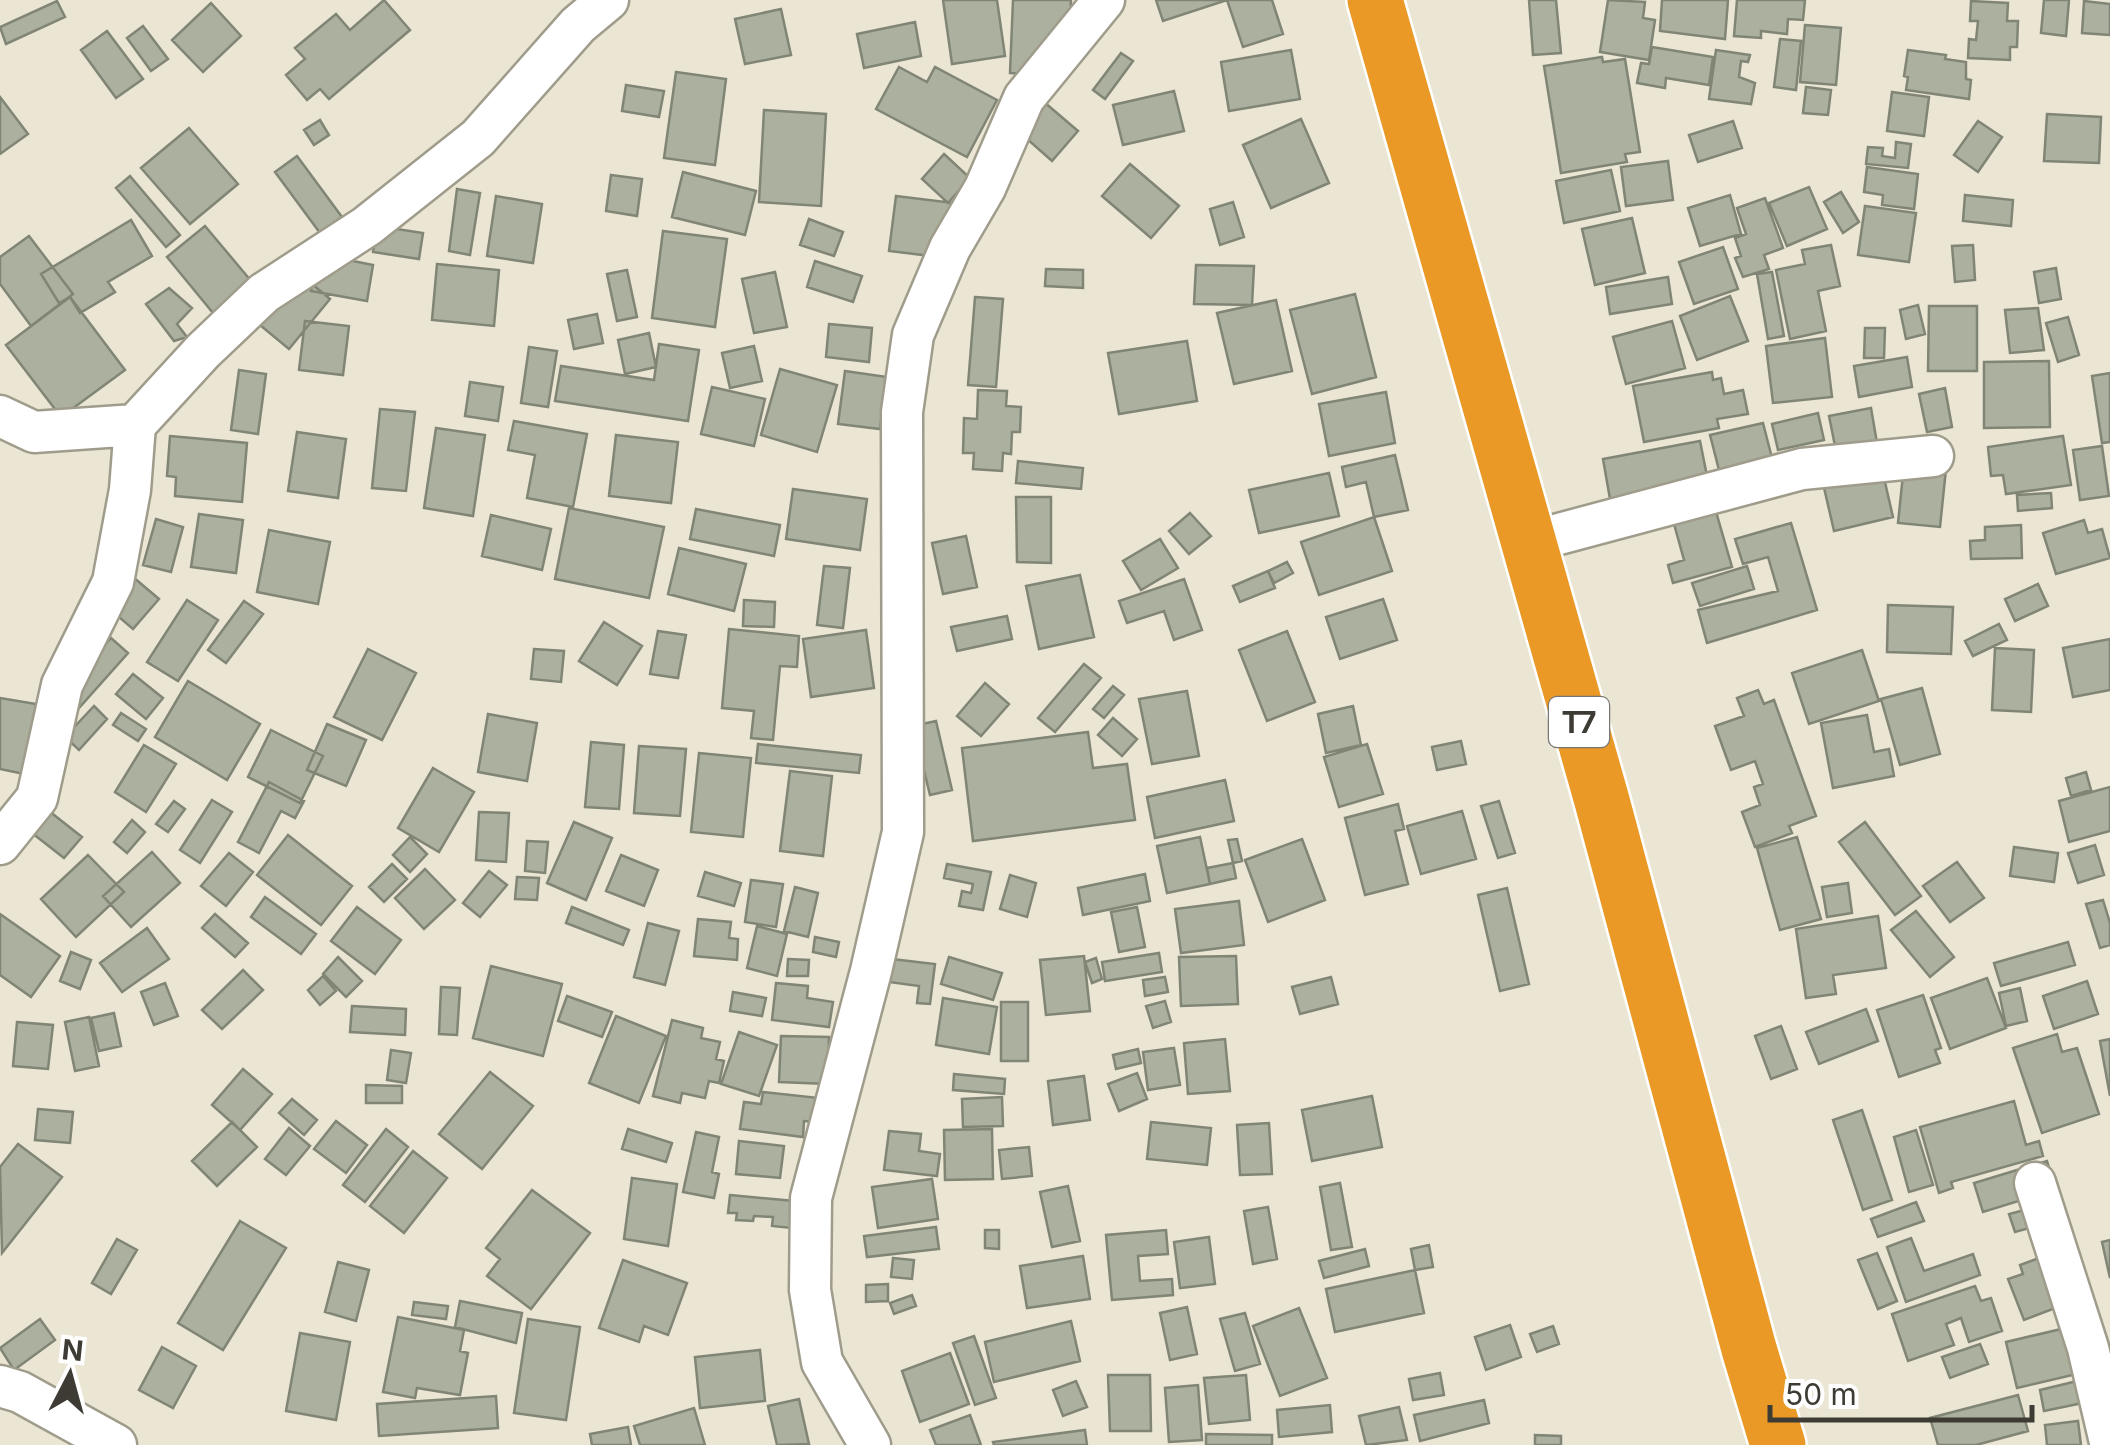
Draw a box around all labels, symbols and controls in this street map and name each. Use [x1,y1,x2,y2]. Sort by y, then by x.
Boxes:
road number: T7 [1549,697,1609,747]
north arrow [20,1325,120,1425]
text: N [60,1332,85,1368]
scale bar [1770,1360,2032,1422]
text: 50 m [1785,1376,1857,1412]

